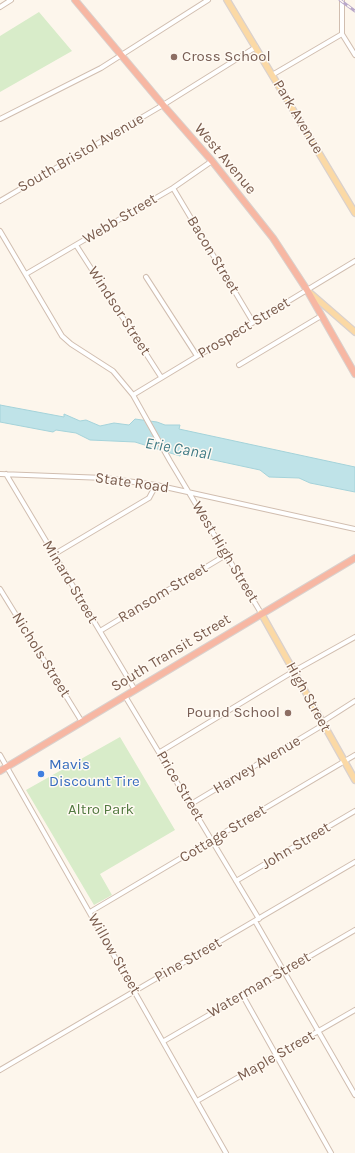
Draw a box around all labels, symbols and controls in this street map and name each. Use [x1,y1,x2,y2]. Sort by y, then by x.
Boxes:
place label: Cross School [182,48,271,66]
marker: Cross School [169,52,179,62]
street label: Park Avenue [269,77,327,157]
street label: South Bristol Avenue [15,110,147,196]
street label: West Avenue [190,120,260,198]
street label: Webb Street [80,190,160,248]
street label: Bacon Street [183,213,243,297]
street label: Windsor Street [84,263,154,359]
street label: Prospect Street [195,293,293,363]
water label: Erie Canal [144,434,212,464]
street label: State Road [94,469,170,497]
street label: West High Street [188,498,262,606]
street label: Minard Street [38,537,102,627]
street label: Ransom Street [115,559,211,627]
street label: Nichols Street [8,609,74,701]
street label: South Transit Street [108,610,234,696]
street label: High Street [282,659,334,735]
place label: Pound School [186,704,280,722]
marker: Pound School [283,708,293,718]
street label: Harvey Avenue [210,732,304,798]
street label: Price Street [152,748,208,824]
place label: Mavis Discount Tire [49,756,140,791]
marker: Mavis Discount Tire [36,769,46,779]
park label: Altro Park [68,801,134,819]
street label: Cottage Street [176,801,270,867]
street label: John Street [258,818,334,874]
street label: Willow Street [84,910,144,998]
street label: Pine Street [151,934,225,986]
street label: Waterman Street [204,948,314,1022]
street label: Maple Street [234,1027,318,1085]

